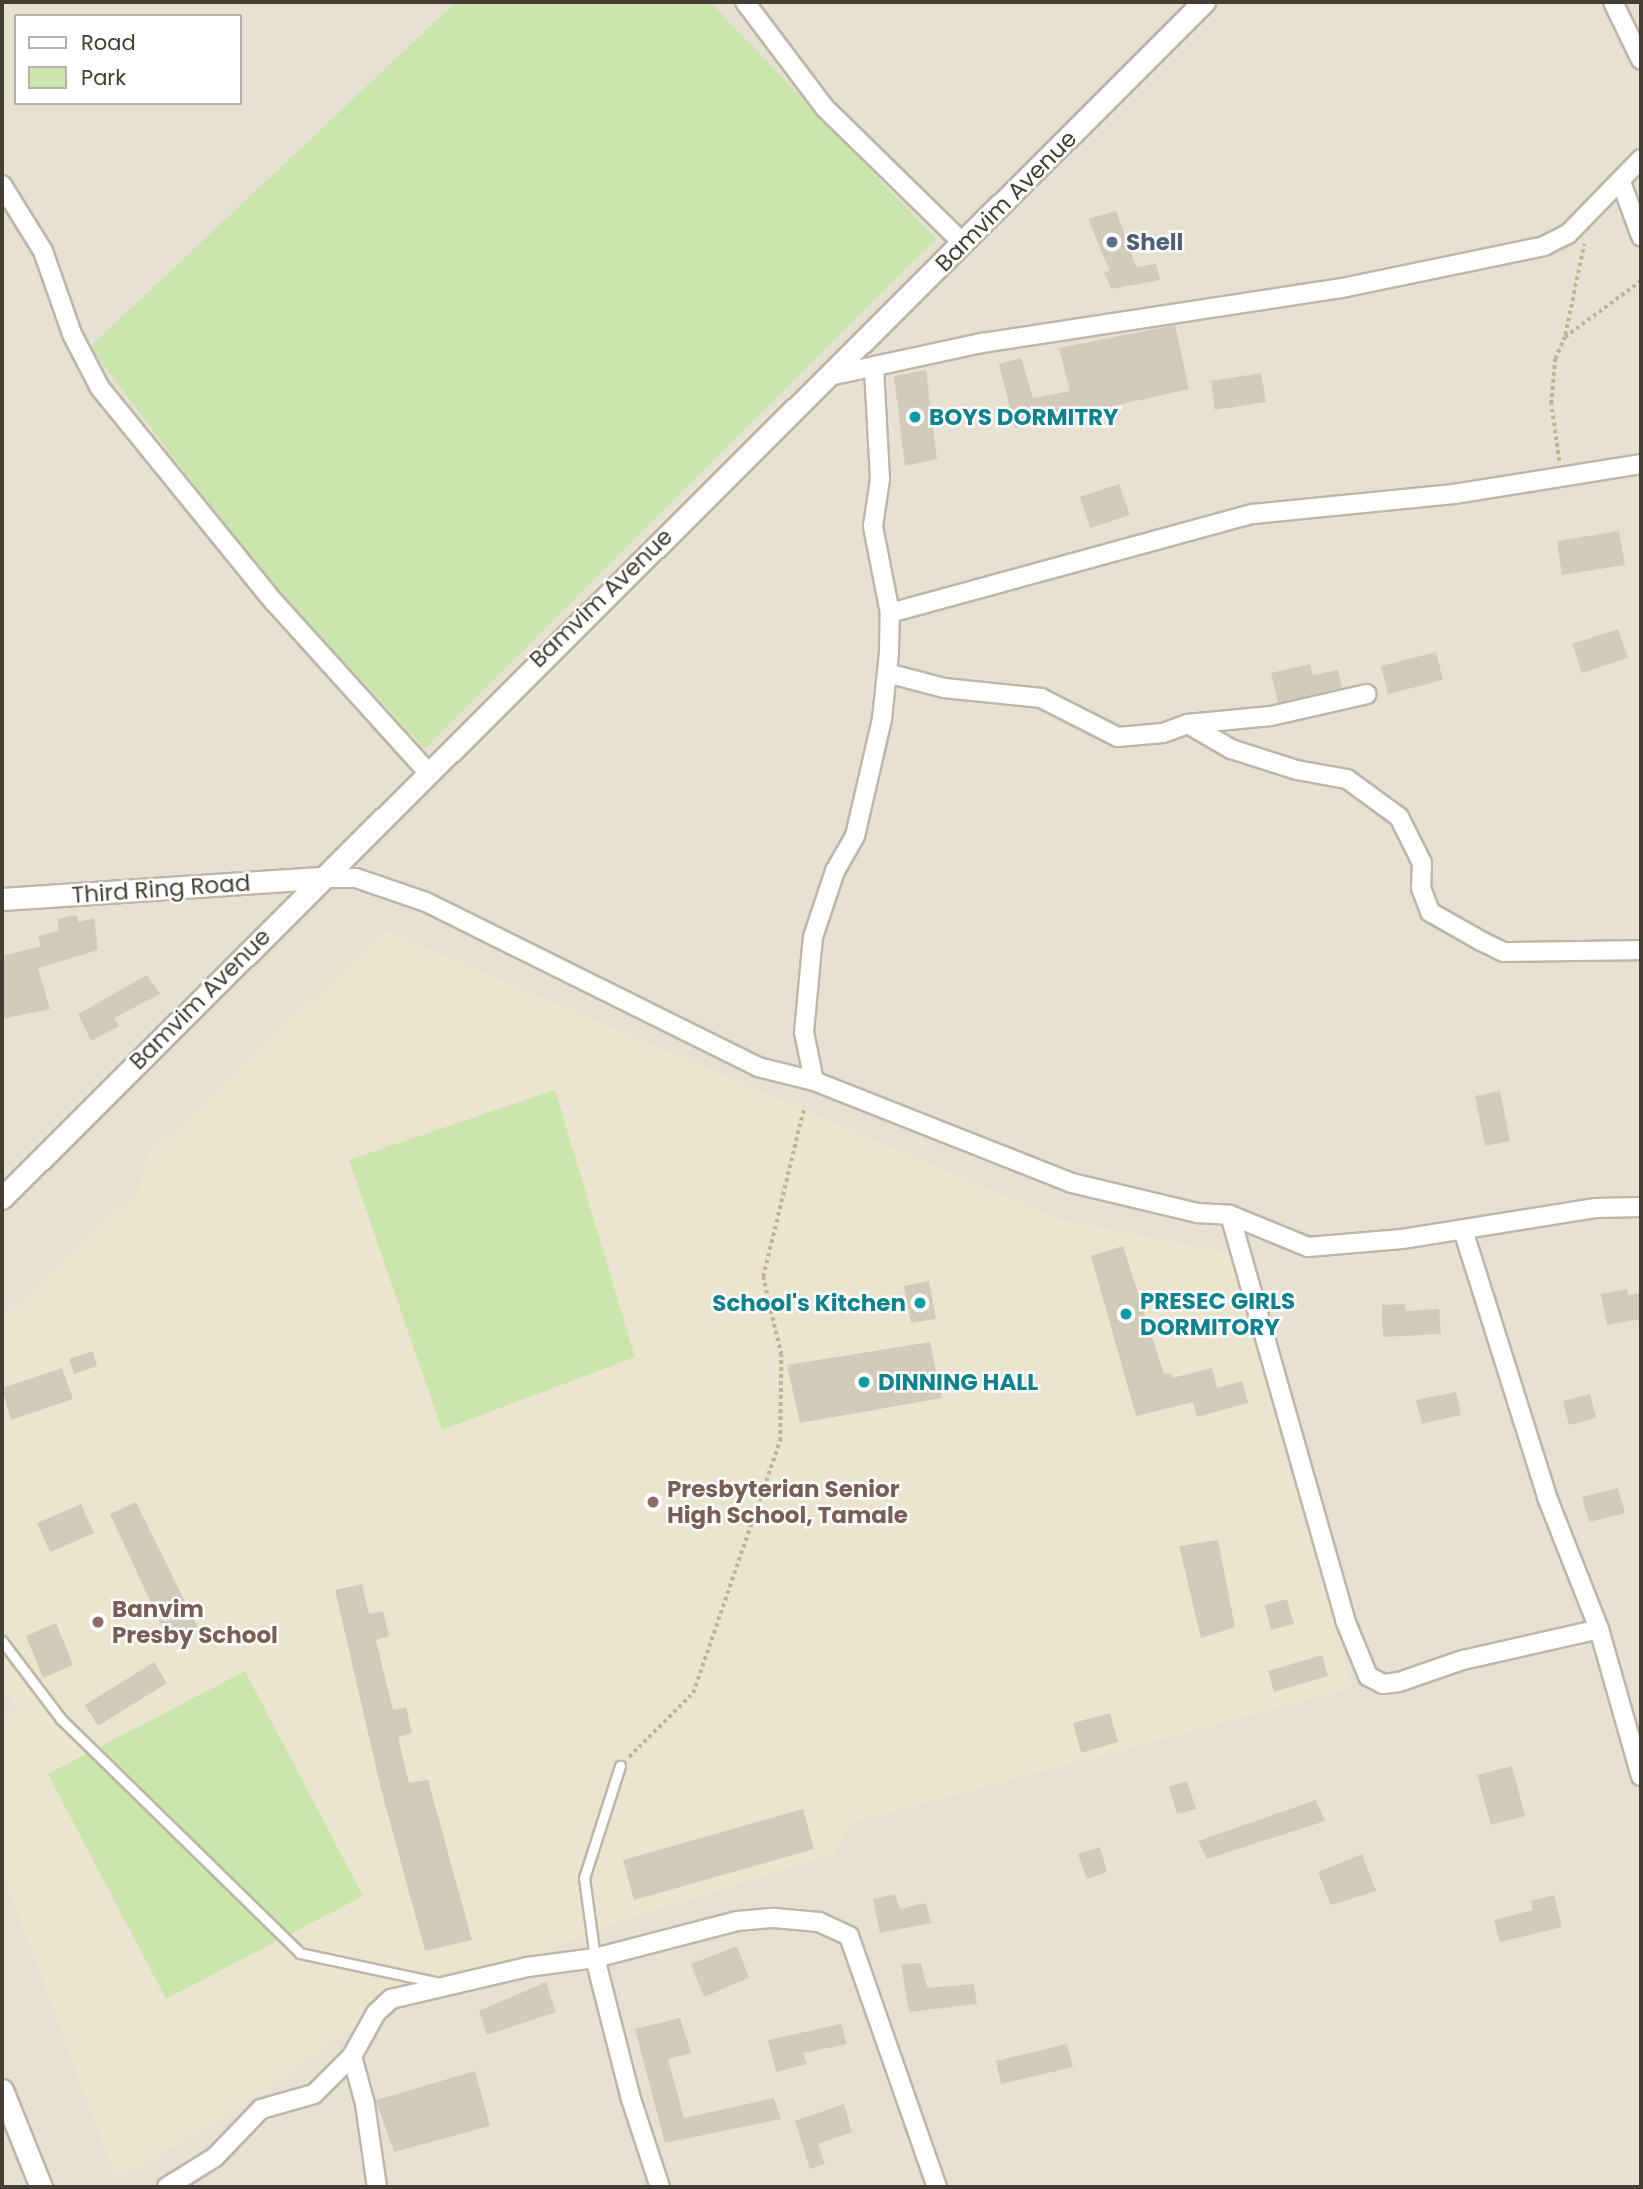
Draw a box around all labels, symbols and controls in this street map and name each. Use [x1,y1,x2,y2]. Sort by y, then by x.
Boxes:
legend [14,14,242,105]
text: Road [81,28,136,57]
text: Park [81,63,126,92]
street label: Bamvim Avenue [930,125,1082,277]
place label: Shell [1126,228,1183,256]
marker: Shell [1104,234,1120,250]
place label: BOYS DORMITRY [929,403,1118,431]
marker: BOYS DORMITRY [907,409,923,425]
street label: Bamvim Avenue [524,523,678,673]
street label: Third Ring Road [71,869,251,909]
street label: Bamvim Avenue [124,923,276,1075]
place label: PRESEC GIRLS DORMITORY [1140,1287,1295,1341]
place label: School's Kitchen [712,1289,906,1317]
marker: School's Kitchen [912,1295,928,1311]
marker: PRESEC GIRLS DORMITORY [1118,1306,1134,1322]
place label: DINNING HALL [878,1368,1038,1396]
marker: DINNING HALL [856,1374,872,1390]
place label: Presbyterian Senior High School, Tamale [667,1475,908,1529]
marker: Presbyterian Senior High School, Tamale [645,1494,661,1510]
place label: Banvim Presby School [112,1595,278,1649]
marker: Banvim Presby School [90,1614,106,1630]

